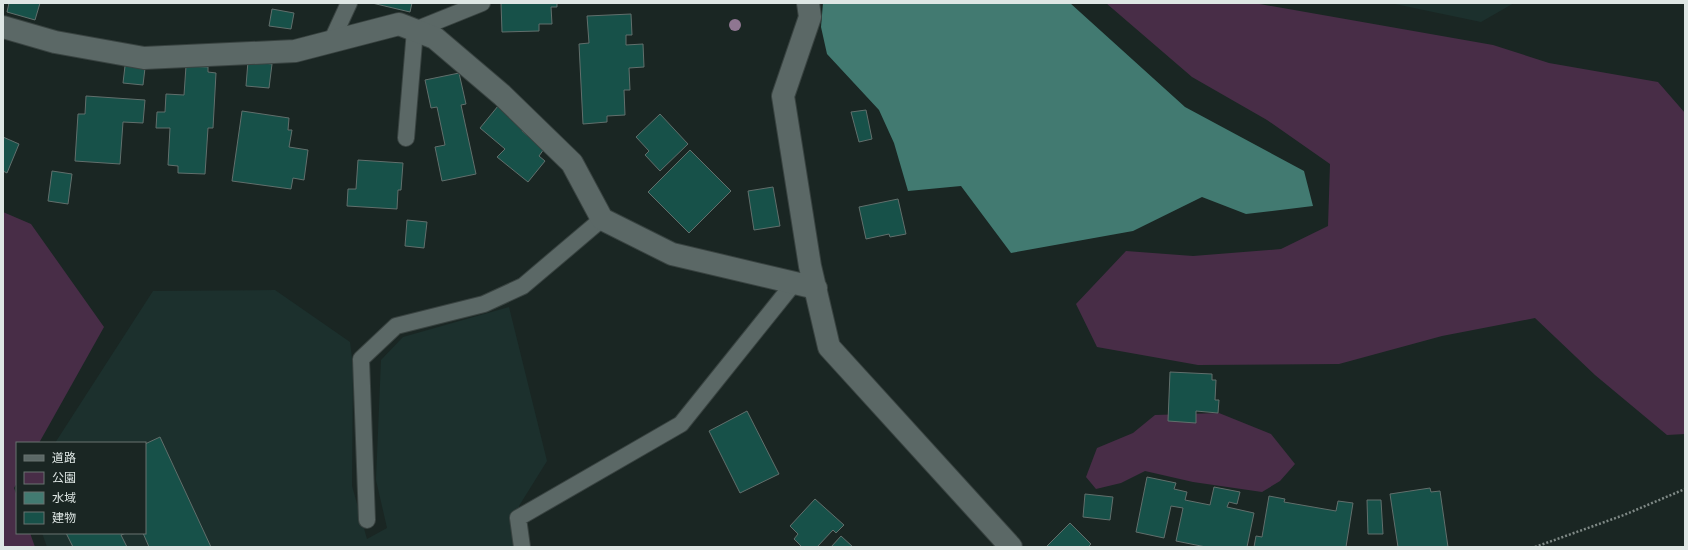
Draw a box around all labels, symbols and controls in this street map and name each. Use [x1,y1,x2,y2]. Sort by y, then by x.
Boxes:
legend [16,442,146,534]
text: 道路 [52,451,76,465]
text: 公園 [52,471,76,485]
text: 水域 [52,491,76,505]
text: 建物 [52,511,76,525]

